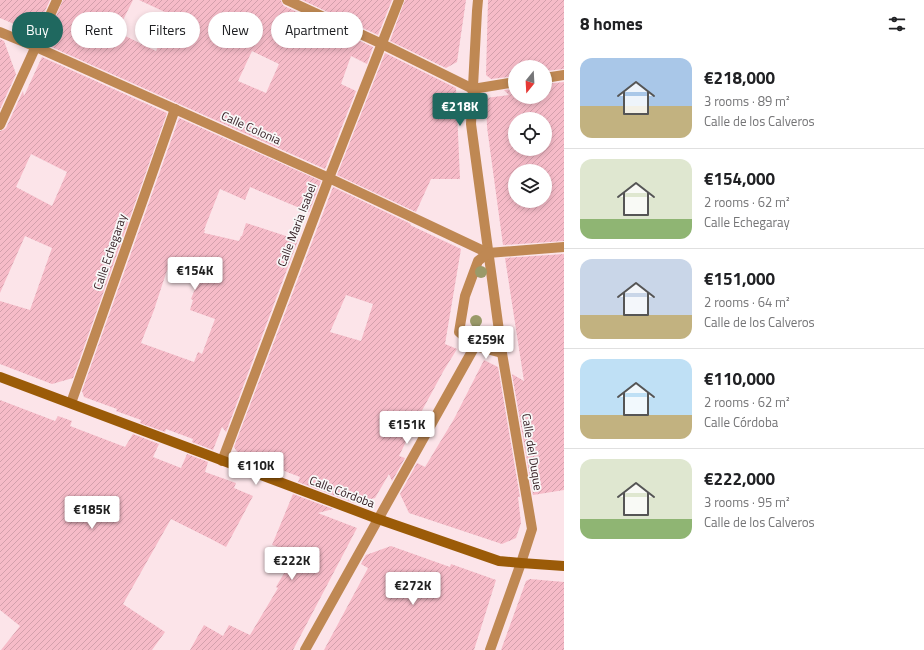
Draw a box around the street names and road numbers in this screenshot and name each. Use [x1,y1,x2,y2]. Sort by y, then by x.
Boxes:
street label: Calle Colonia [218,106,284,149]
street label: Calle Maria Isabel [272,180,321,269]
street label: Calle Echegaray [88,211,131,292]
street label: Calle del Duque [517,412,548,492]
street label: Calle Córdoba [307,470,378,513]

